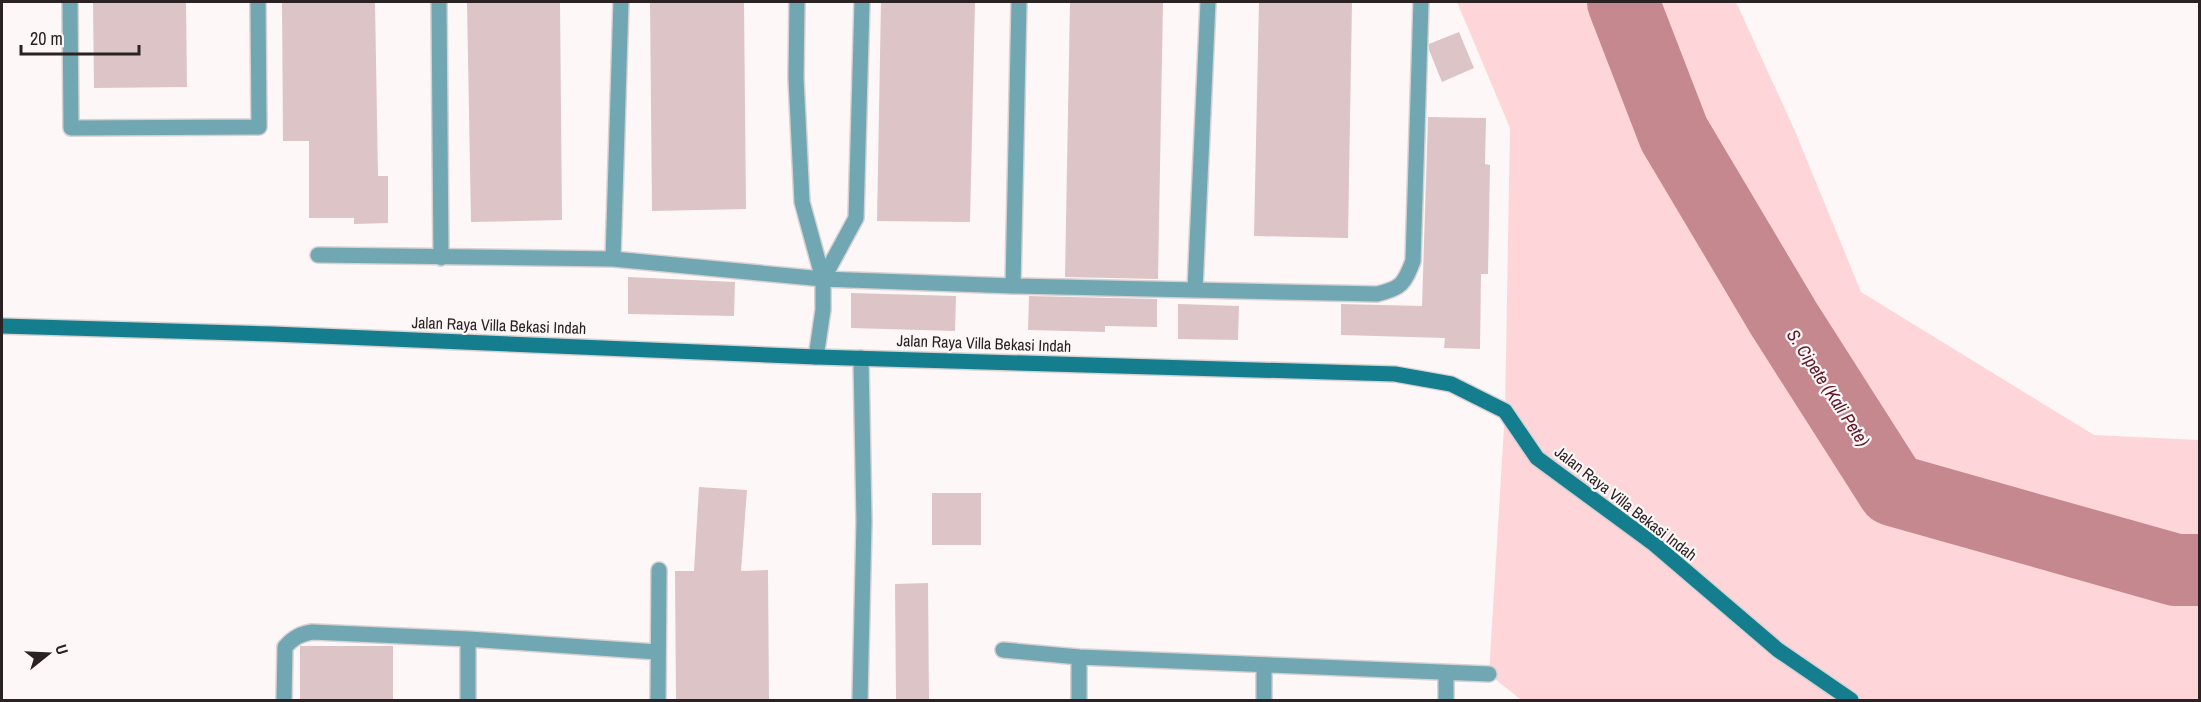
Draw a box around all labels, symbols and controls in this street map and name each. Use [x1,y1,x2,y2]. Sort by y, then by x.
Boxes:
scale bar [21,18,140,56]
text: 20 m [30,26,63,51]
street label: Jalan Raya Villa Bekasi Indah [411,311,587,339]
water label: S. Cipete (Kali Pete) [1781,324,1876,451]
street label: Jalan Raya Villa Bekasi Indah [896,329,1072,357]
street label: Jalan Raya Villa Bekasi Indah [1550,441,1702,565]
north arrow [18,624,78,684]
text: U [50,641,74,657]

